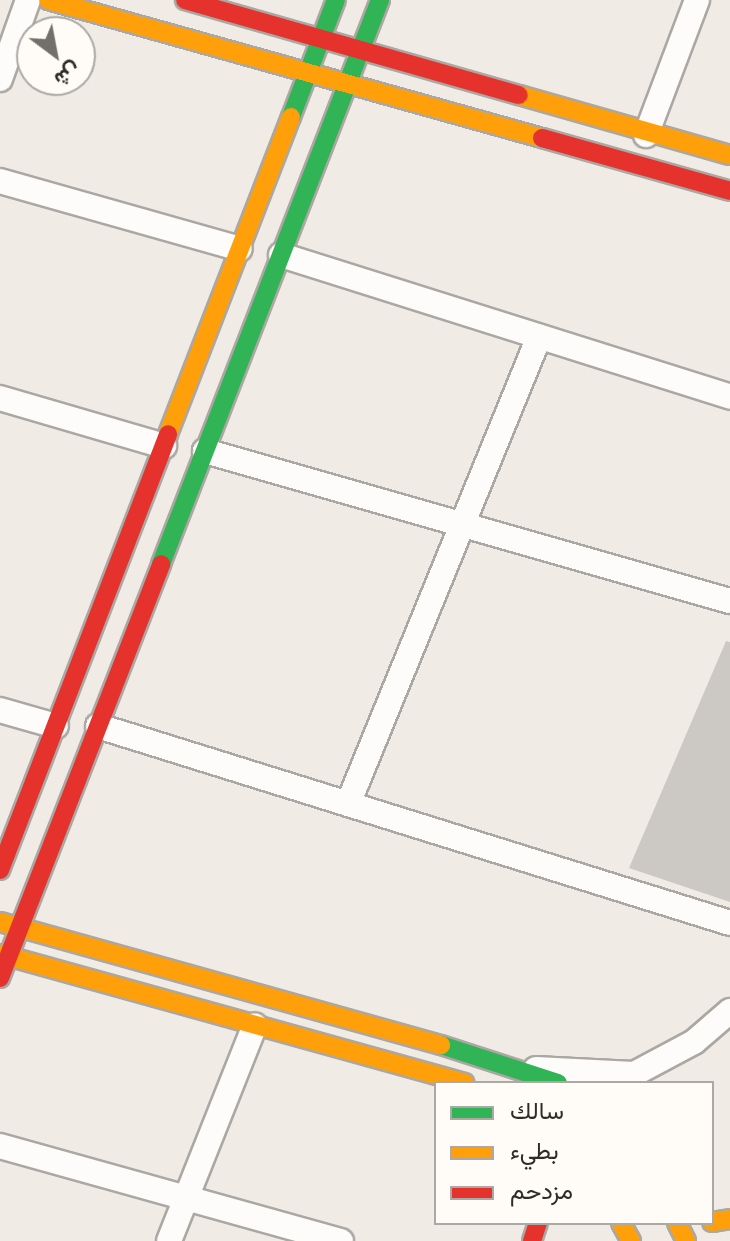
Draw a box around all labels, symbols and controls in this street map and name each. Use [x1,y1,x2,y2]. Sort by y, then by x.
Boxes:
north arrow [16,16,96,96]
text: ش [50,57,86,93]
legend [434,1081,714,1225]
text: سالك [510,1097,564,1125]
text: بطيء [510,1137,559,1165]
text: مزدحم [510,1177,573,1205]

